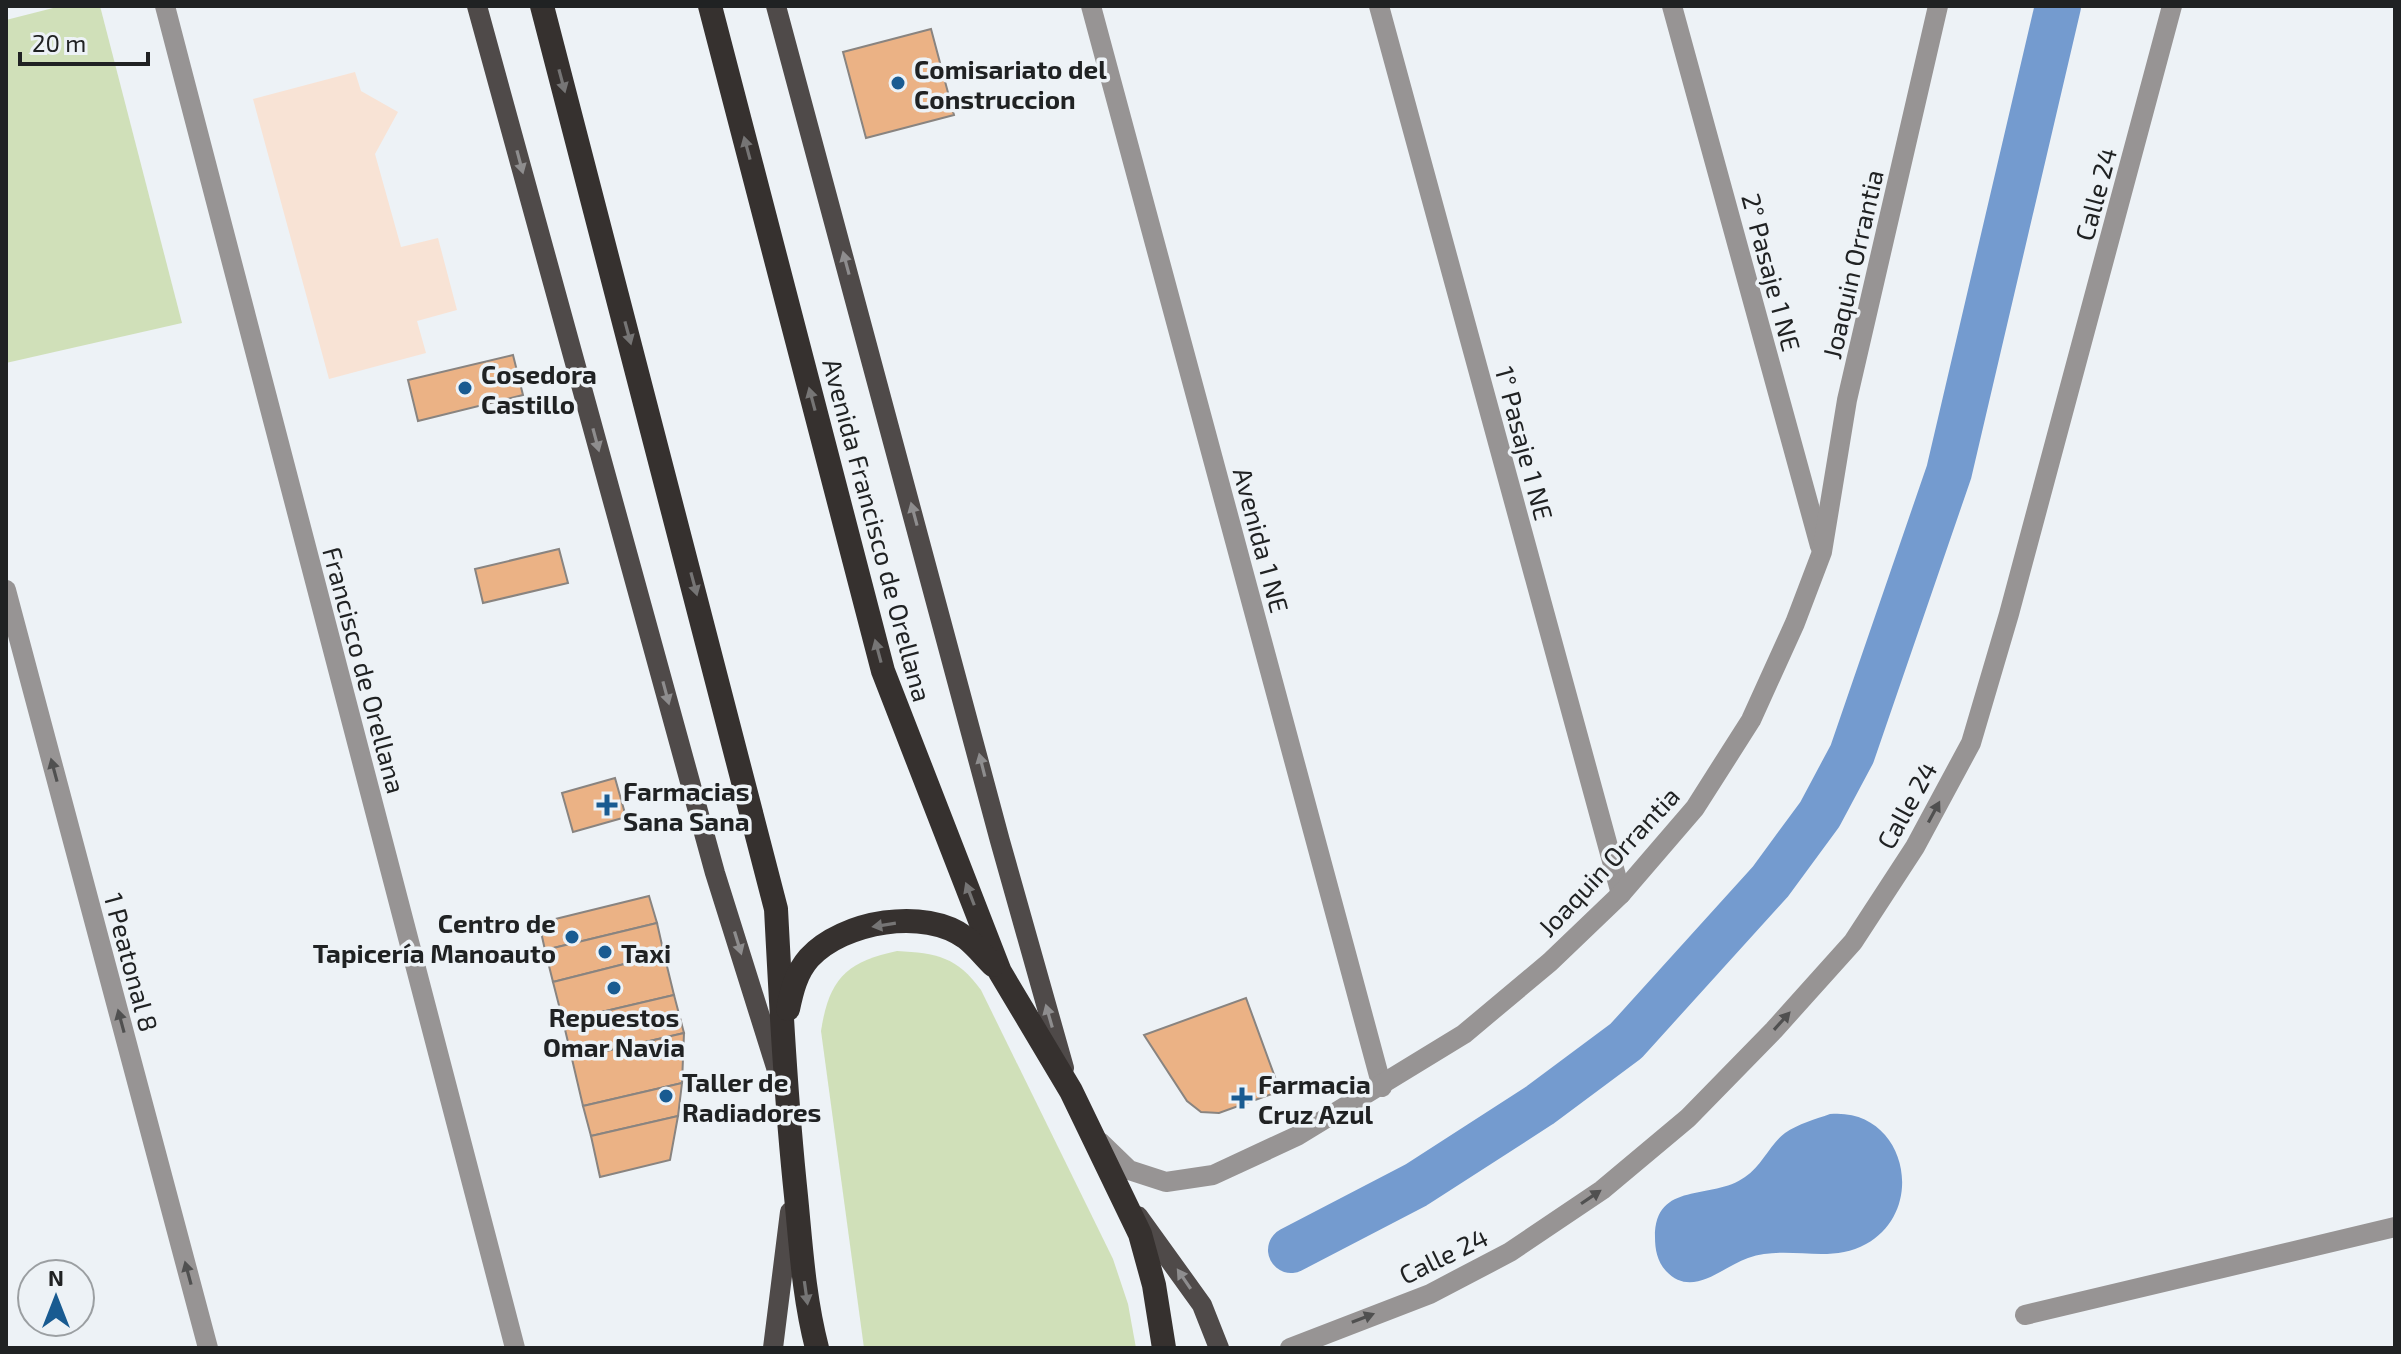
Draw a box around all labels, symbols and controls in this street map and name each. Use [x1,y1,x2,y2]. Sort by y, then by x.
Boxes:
scale bar [20,16,148,66]
text: 20 m [32,28,86,57]
place label: Comisariato del Construccion [914,53,1107,114]
one-way arrow [556,69,568,94]
marker: Comisariato del Construccion [889,74,907,92]
one-way arrow [740,135,752,160]
street label: Calle 24 [2068,144,2122,244]
one-way arrow [514,150,526,175]
street label: Joaquin Orrantia [1815,166,1889,362]
street label: 2° Pasaje 1 NE [1736,190,1808,354]
one-way arrow [839,251,852,275]
one-way arrow [622,320,634,345]
street label: Avenida Francisco de Orellana [817,355,939,705]
place label: Cosedora Castillo [481,358,597,419]
street label: 1° Pasaje 1 NE [1490,363,1560,523]
marker: Cosedora Castillo [456,379,474,397]
one-way arrow [806,387,818,412]
one-way arrow [590,428,603,452]
street label: Avenida 1 NE [1228,464,1296,616]
one-way arrow [907,502,920,526]
street label: Francisco de Orellana [317,543,413,797]
one-way arrow [688,572,700,597]
one-way arrow [871,638,883,663]
one-way arrow [660,681,672,706]
one-way arrow [975,753,987,778]
street label: Calle 24 [1869,756,1943,854]
one-way arrow [47,758,60,782]
place label: Farmacias Sana Sana [623,775,750,836]
street label: Joaquin Orrantia [1531,780,1685,942]
marker: Farmacias Sana Sana [598,796,616,814]
one-way arrow [1927,800,1941,823]
one-way arrow [963,882,976,906]
street label: 1 Peatonal 8 [99,889,165,1035]
place label: Centro de Tapicería Manoauto [313,907,556,968]
one-way arrow [871,919,896,932]
marker: Centro de Tapicería Manoauto [563,928,581,946]
one-way arrow [732,931,745,955]
place label: Taxi [621,937,671,968]
marker: Taxi [596,943,614,961]
marker: Repuestos Omar Navia [605,979,623,997]
place label: Repuestos Omar Navia [543,1001,685,1062]
one-way arrow [1042,1004,1055,1028]
one-way arrow [114,1009,126,1034]
one-way arrow [1773,1012,1790,1032]
place label: Taller de Radiadores [682,1066,821,1127]
place label: Farmacia Cruz Azul [1258,1068,1374,1129]
marker: Taller de Radiadores [657,1087,675,1105]
marker: Farmacia Cruz Azul [1233,1089,1251,1107]
one-way arrow [1581,1190,1602,1205]
street label: Calle 24 [1394,1220,1492,1290]
north arrow [16,1258,96,1338]
one-way arrow [181,1260,193,1285]
text: N [48,1264,64,1290]
one-way arrow [1177,1268,1192,1289]
one-way arrow [800,1281,813,1306]
one-way arrow [1351,1311,1375,1324]

